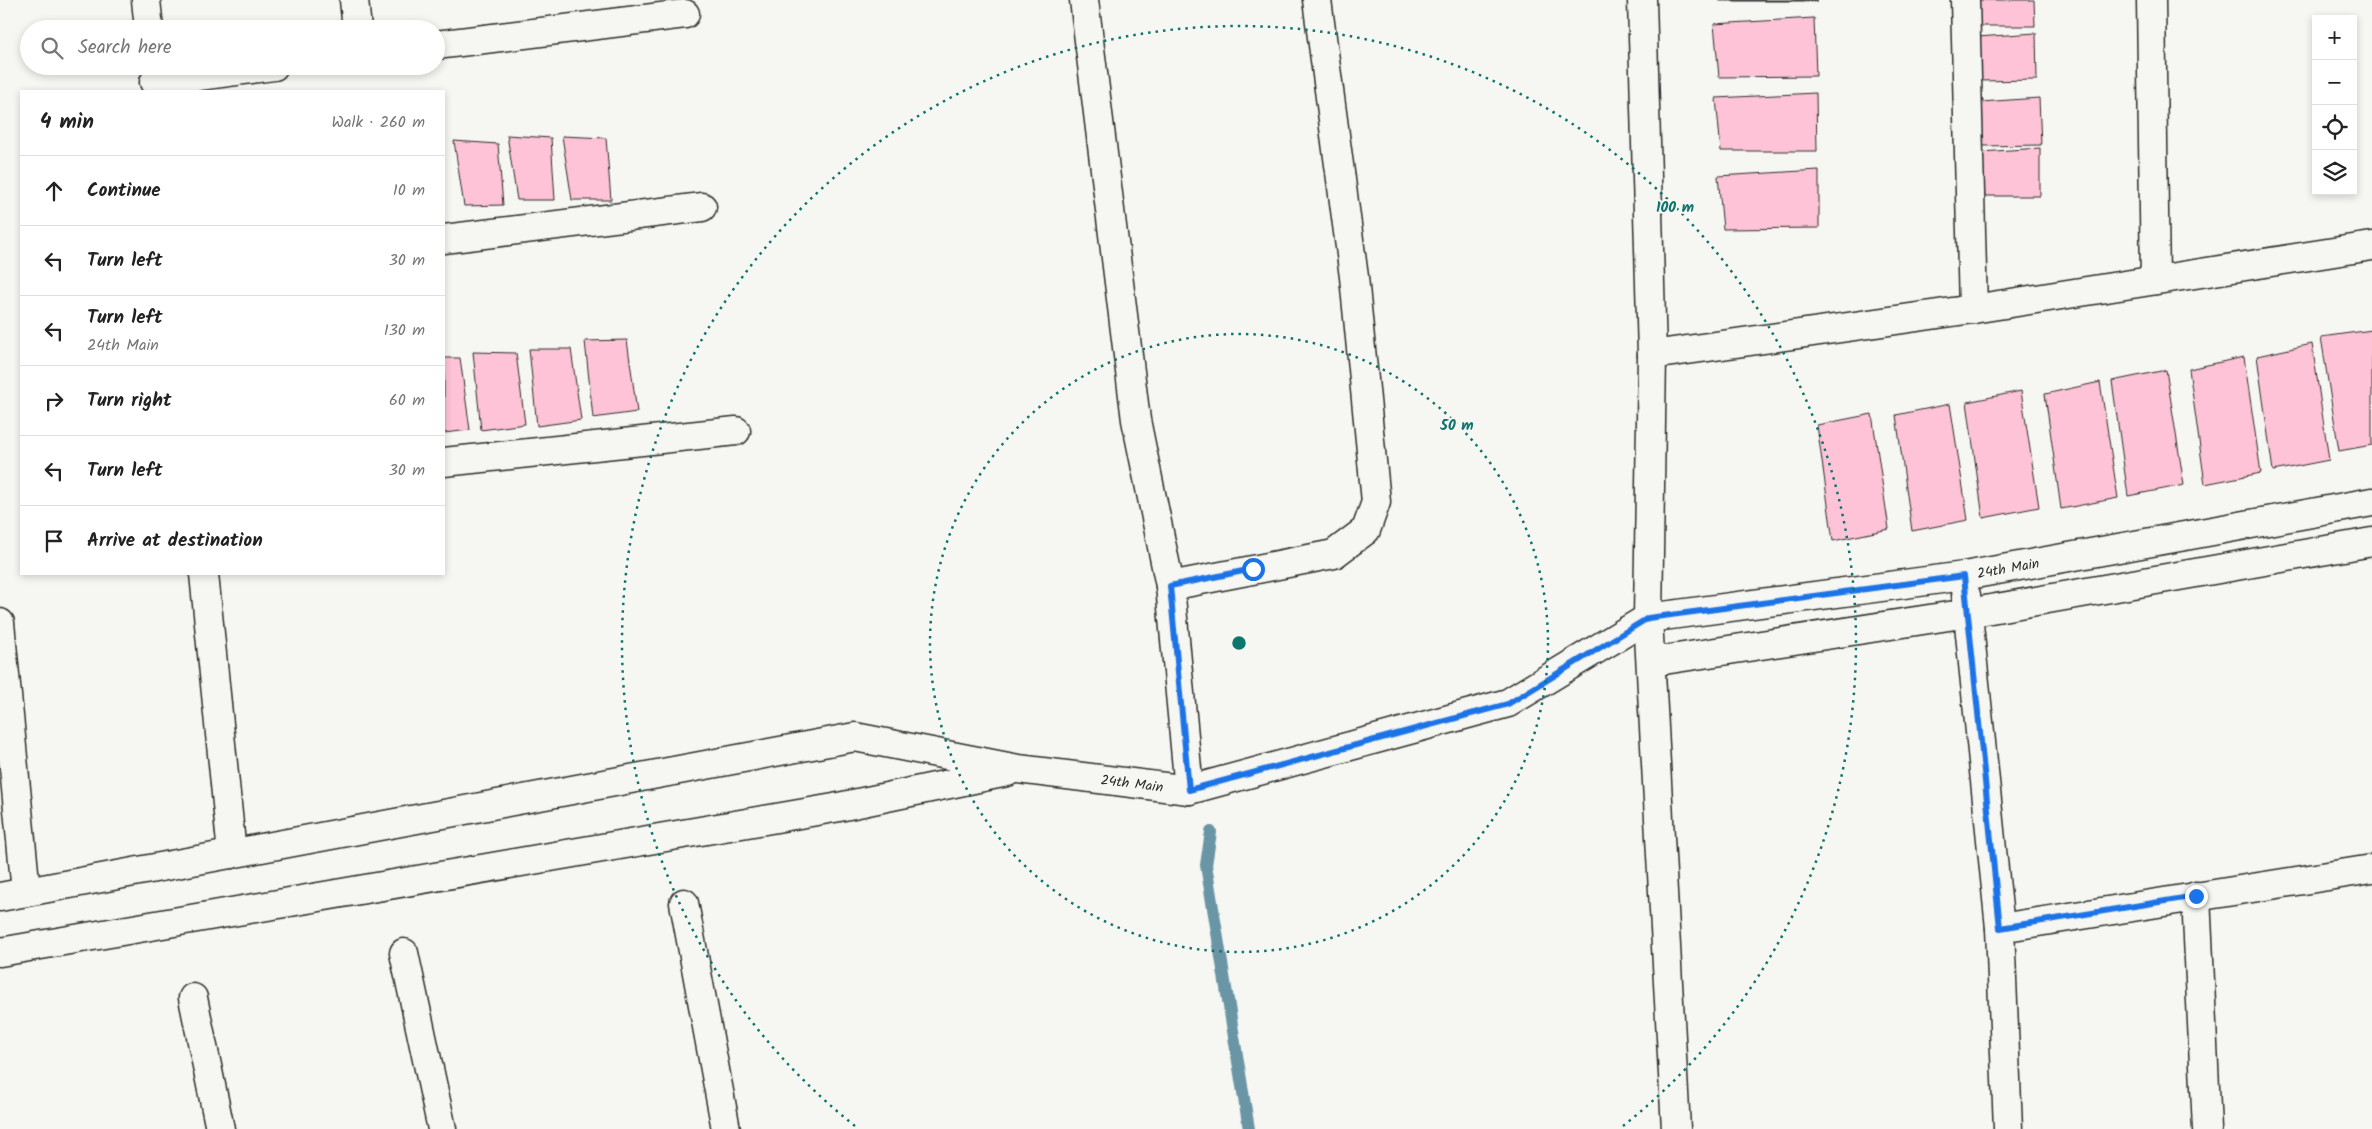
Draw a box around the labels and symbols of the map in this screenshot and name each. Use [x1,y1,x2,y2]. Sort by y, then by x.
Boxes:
text: 100 m [1656,196,1694,220]
text: 50 m [1439,414,1474,438]
street label: 24th Main [1975,553,2041,585]
route start [1242,558,1265,581]
centre of rings [1230,634,1248,652]
street label: 24th Main [1099,769,1164,799]
route end [2185,885,2208,908]

